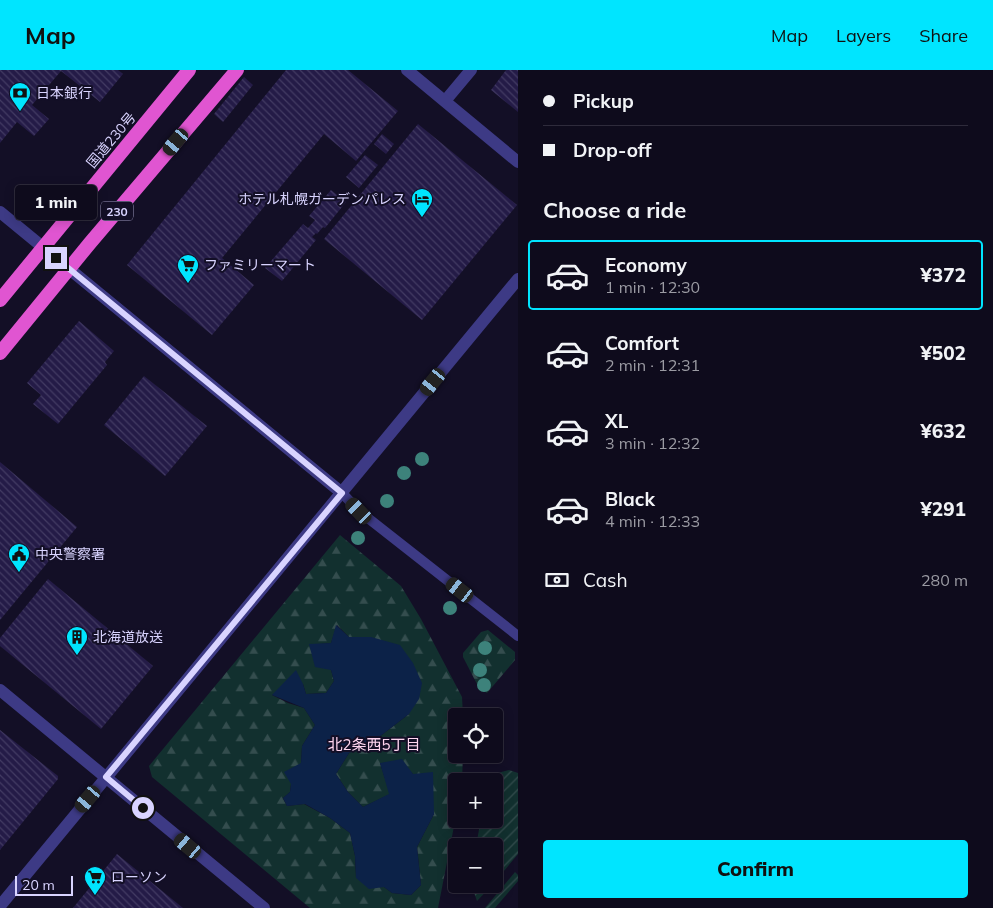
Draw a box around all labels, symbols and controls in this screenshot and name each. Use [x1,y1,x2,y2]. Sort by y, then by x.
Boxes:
text: Map [25,20,76,50]
text: Map [771,24,808,47]
text: Layers [836,24,891,47]
text: Share [919,24,968,47]
bank icon: 日本銀行 [8,81,32,112]
place label: 日本銀行 [36,84,92,102]
text: Pickup [573,89,634,113]
street label: 国道230号 [83,108,139,172]
car [160,126,191,158]
text: Drop-off [573,138,651,162]
callout: 1 min [15,186,97,220]
hotel icon: ホテル札幌ガーデンパレス [410,187,434,218]
place label: ホテル札幌ガーデンパレス [238,190,406,208]
text: 1 min [35,192,77,212]
text: Choose a ride [543,196,686,224]
road number: 230 [101,202,133,220]
route end [45,247,67,269]
supermarket icon: ファミリーマート [176,253,200,284]
icon: car [545,253,590,298]
text: Economy [605,253,687,277]
place label: ファミリーマート [204,256,316,274]
text: ¥372 [920,263,966,287]
text: 1 min · 12:30 [605,277,700,297]
icon: car [545,331,590,376]
text: Comfort [605,331,679,355]
text: ¥502 [920,341,966,365]
text: 2 min · 12:31 [605,355,700,375]
car [417,366,448,398]
icon: car [545,409,590,454]
text: XL [605,409,628,433]
text: ¥632 [920,419,966,443]
text: 3 min · 12:32 [605,433,700,453]
icon: car [545,487,590,532]
text: Black [605,487,655,511]
car [343,495,374,527]
text: ¥291 [920,497,966,521]
text: 4 min · 12:33 [605,511,700,531]
public building icon: 中央警察署 [7,542,31,573]
place label: 中央警察署 [35,545,105,563]
icon: cash [543,566,571,594]
text: Cash [583,568,628,592]
text: 280 m [921,570,968,590]
car [443,575,476,605]
building icon: 北海道放送 [65,625,89,656]
place label: 北海道放送 [93,628,163,646]
map controls [448,708,503,893]
button: locate [448,708,503,763]
district label: 北2条西5丁目 [327,735,421,754]
button: + [448,773,503,828]
car [72,783,103,815]
route start [132,797,154,819]
car [171,831,204,861]
button: − [448,838,503,893]
button: Confirm [543,840,968,898]
supermarket icon: ローソン [83,865,107,896]
place label: ローソン [111,868,167,886]
scale bar [15,873,72,896]
text: 20 m [22,876,55,894]

